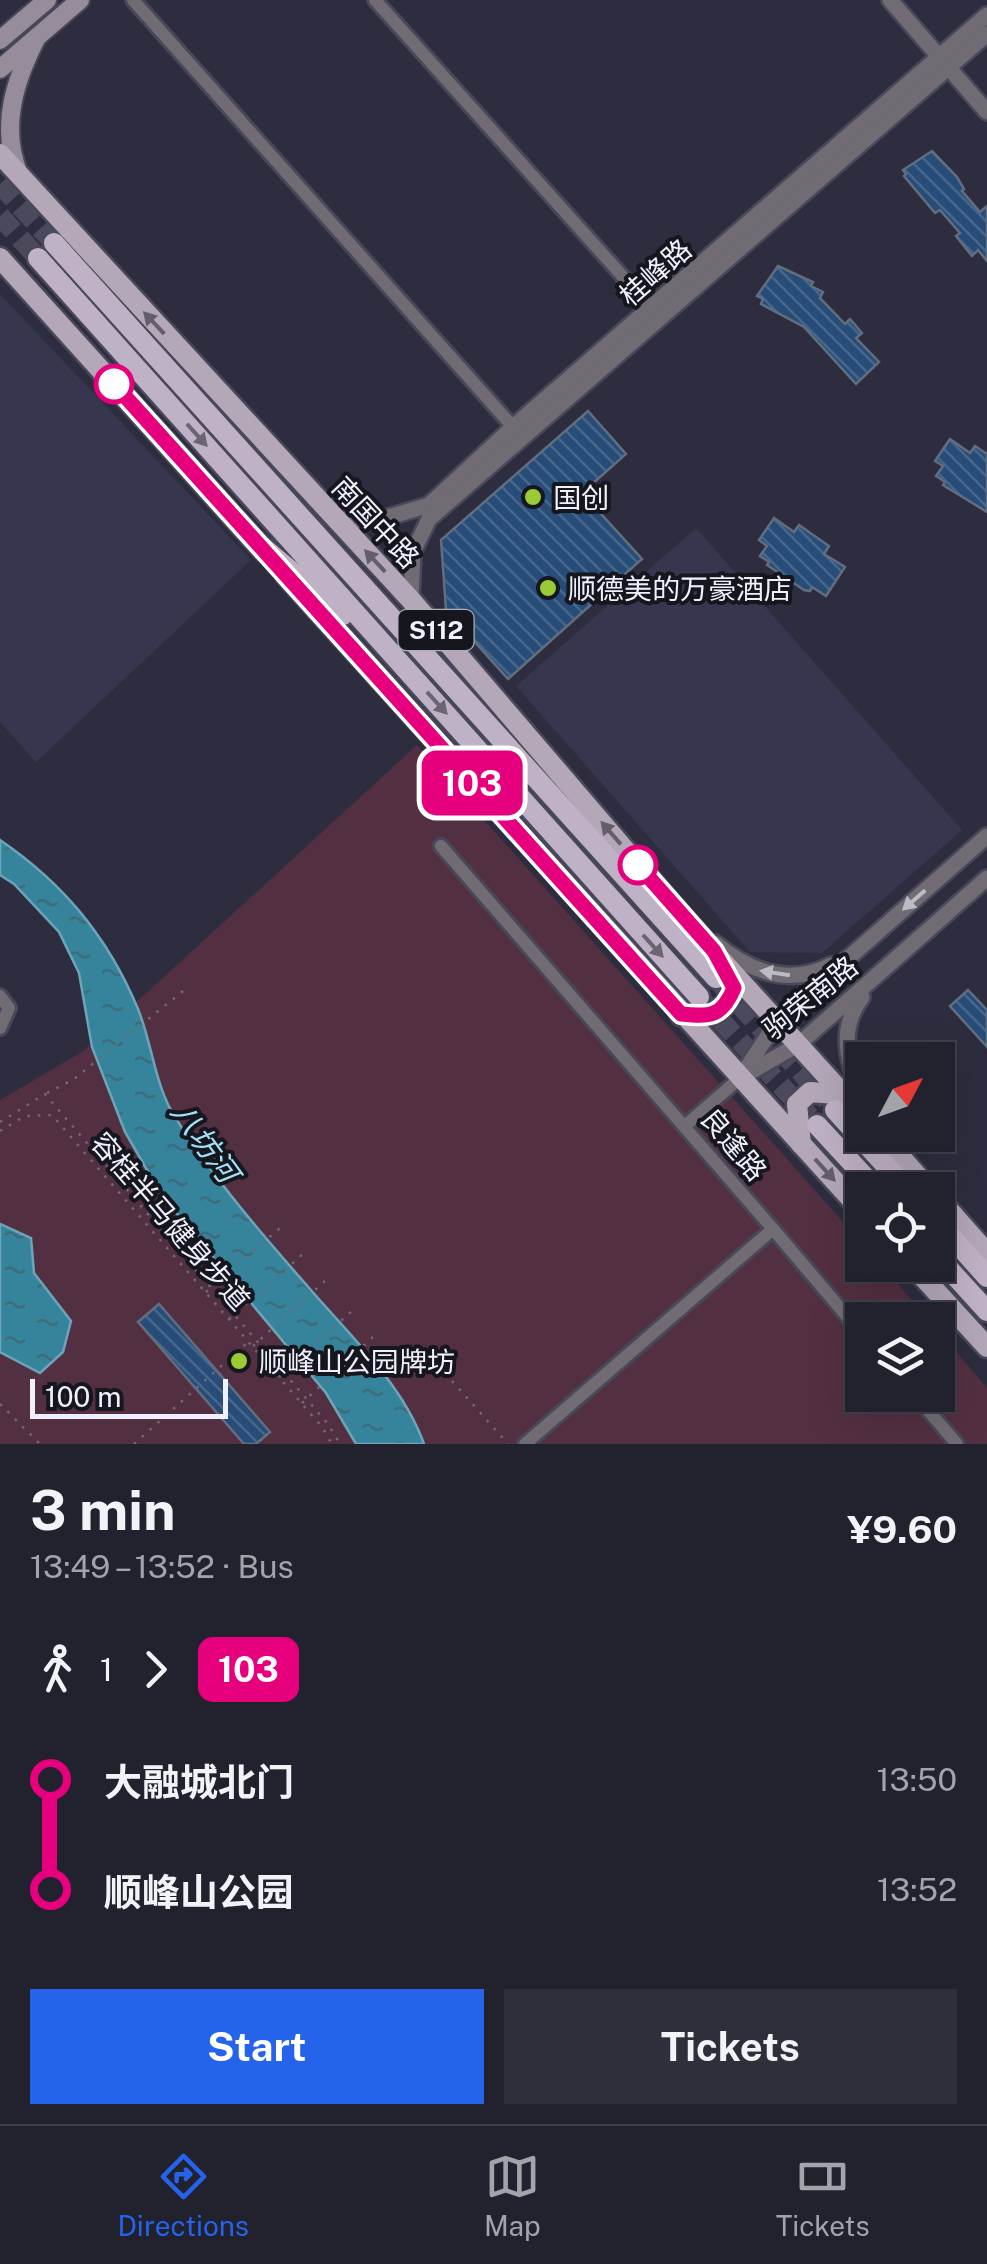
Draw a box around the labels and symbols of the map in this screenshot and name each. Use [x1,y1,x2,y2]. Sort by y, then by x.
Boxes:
street label: 桂峰路 [612,232,698,312]
one-way arrow [143,311,166,335]
unlabelled marker [95,365,133,403]
one-way arrow [185,422,207,447]
street label: 南国中路 [326,470,426,574]
place label: 国创 [553,481,609,514]
marker: 国创 [522,486,544,508]
one-way arrow [364,550,387,574]
place label: 顺德美的万豪酒店 [568,572,792,605]
marker: 顺德美的万豪酒店 [537,577,559,599]
road number: S112 [398,610,474,650]
one-way arrow [425,690,447,715]
line badge: 103 [414,750,530,816]
one-way arrow [600,821,622,846]
unlabelled marker [619,846,657,884]
one-way arrow [902,889,927,911]
one-way arrow [642,933,664,958]
street label: 驹荣南路 [756,949,864,1045]
one-way arrow [758,964,790,980]
north arrow [845,1042,955,1152]
water label: 八坊河 [164,1095,249,1193]
street label: 良逢路 [694,1101,774,1187]
street label: 容桂半马健身步道 [85,1126,257,1316]
one-way arrow [813,1158,836,1182]
place label: 顺峰山公园牌坊 [259,1345,455,1378]
marker: 顺峰山公园牌坊 [228,1350,250,1372]
scale bar [30,1374,228,1418]

